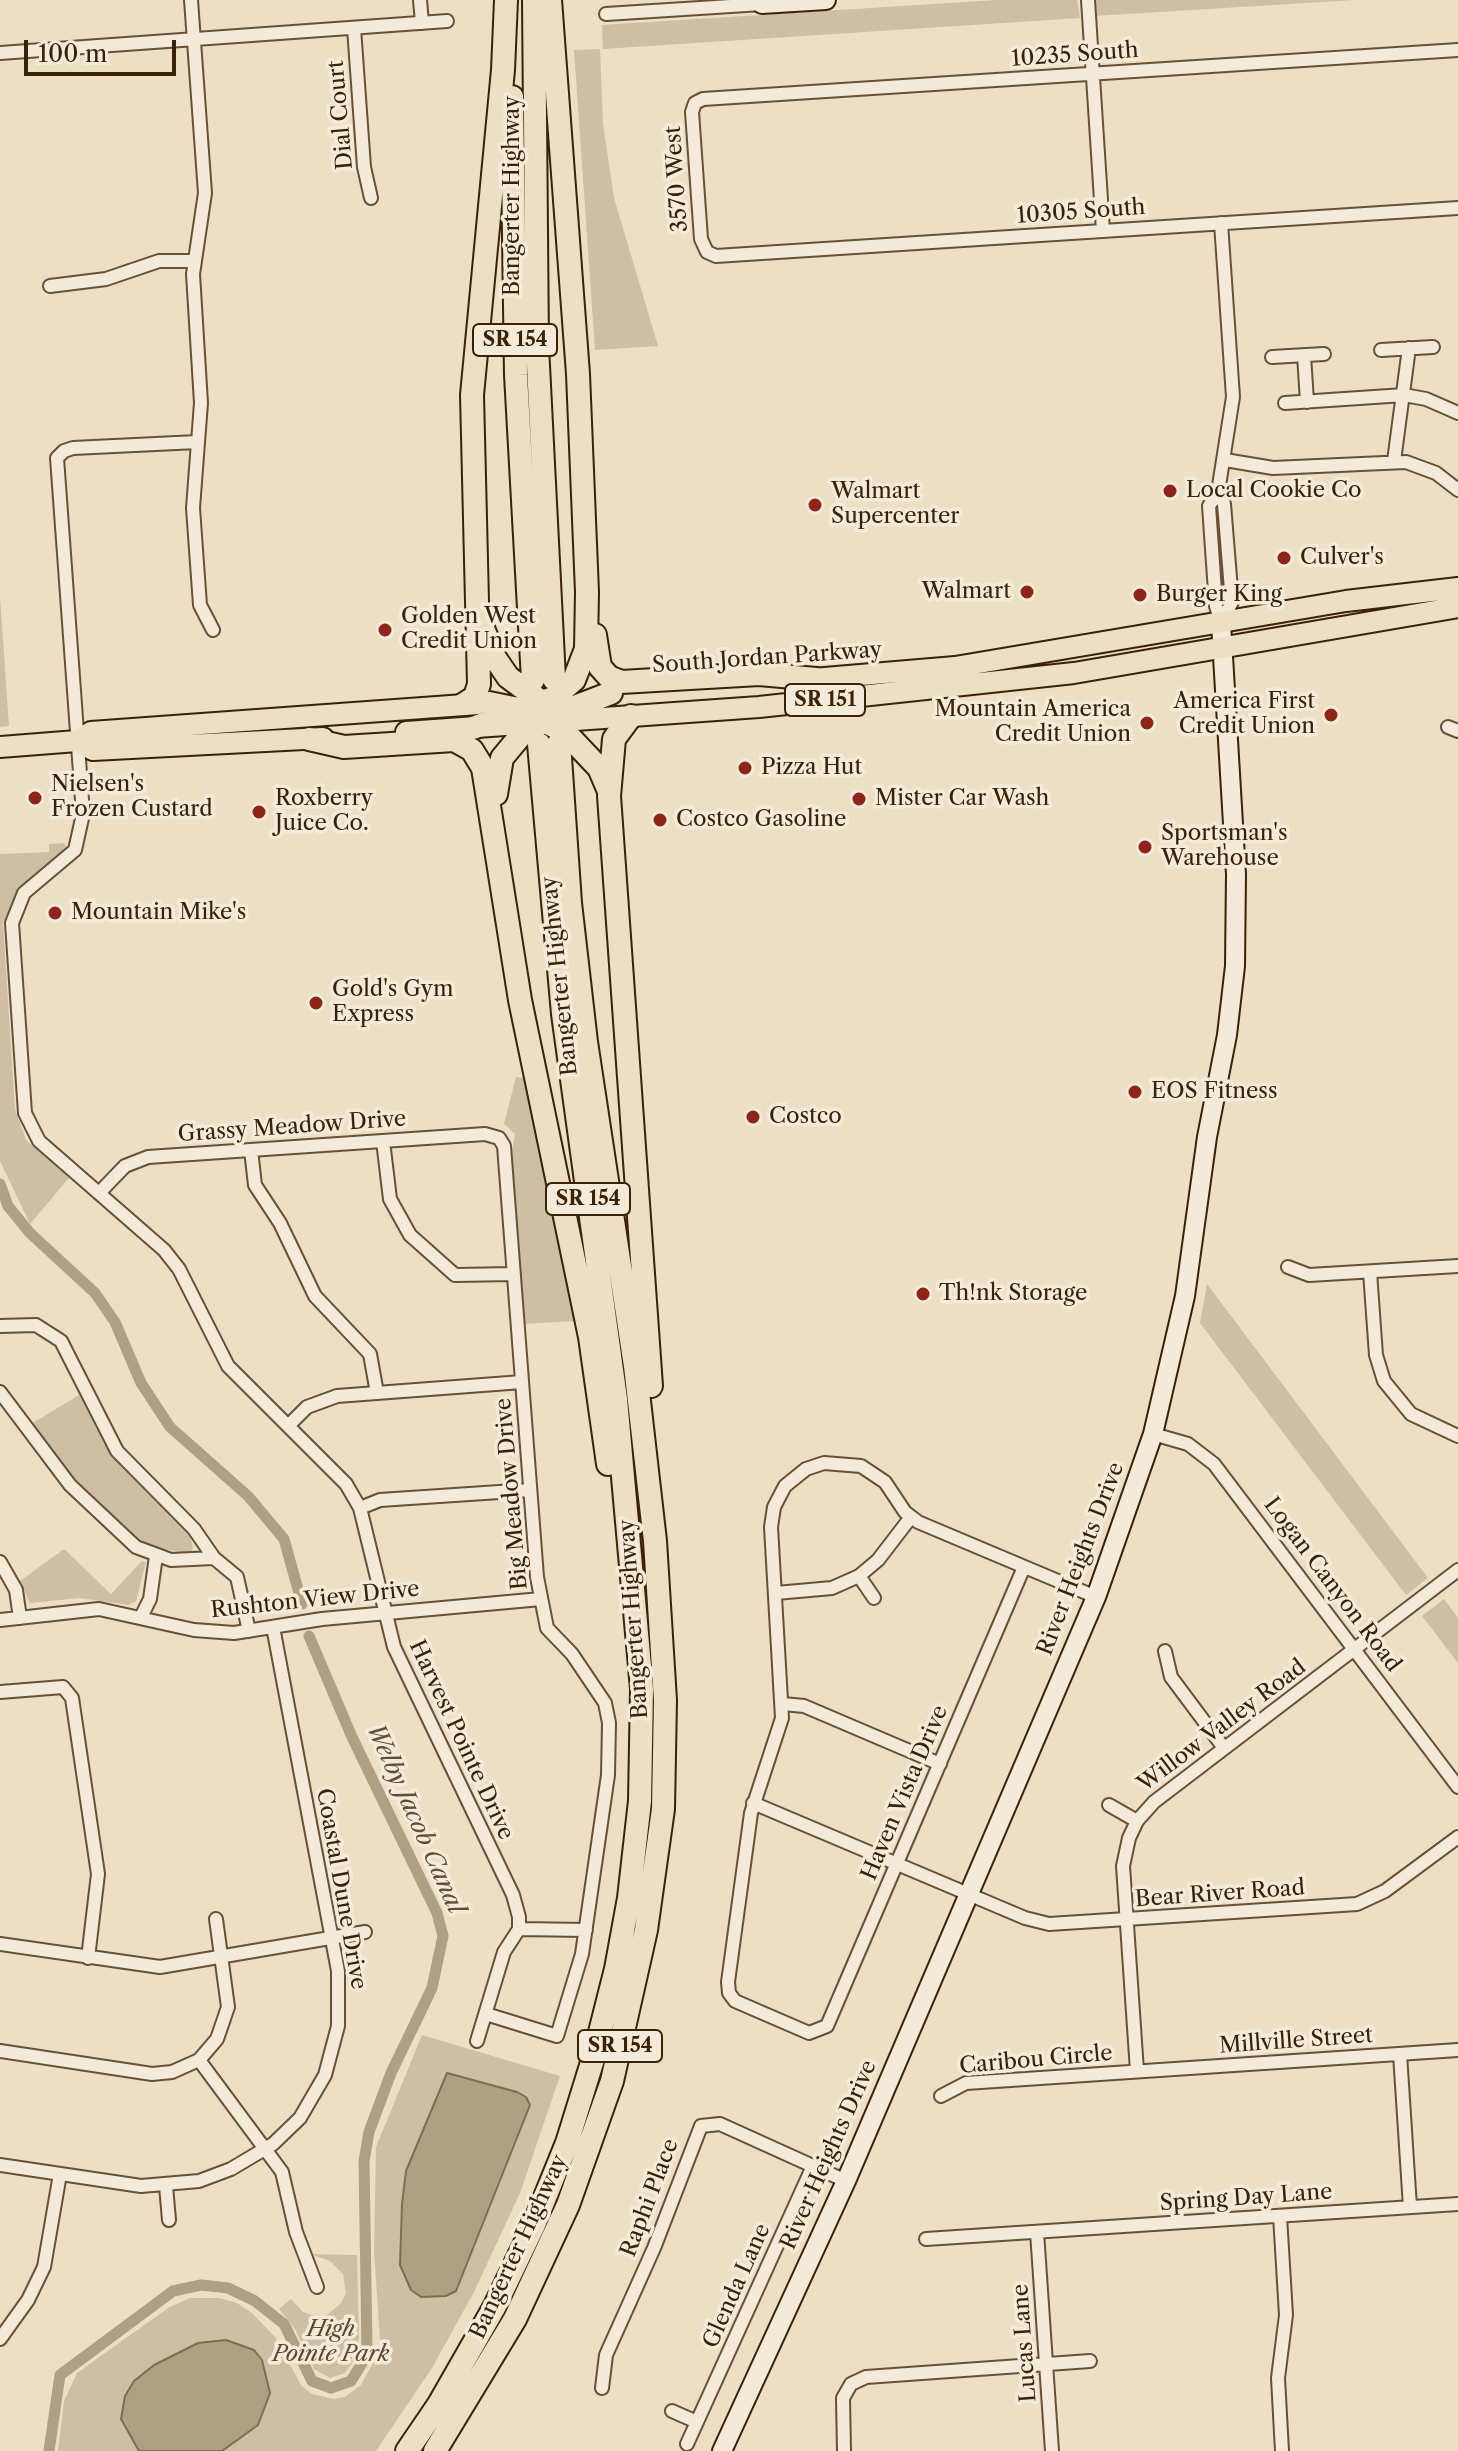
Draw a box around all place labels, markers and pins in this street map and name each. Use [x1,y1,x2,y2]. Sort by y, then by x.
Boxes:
place label: Local Cookie Co [1186,478,1361,504]
place label: Walmart Supercenter [831,479,960,530]
marker: Local Cookie Co [1161,482,1179,500]
marker: Walmart Supercenter [806,496,824,514]
place label: Culver's [1300,545,1384,571]
marker: Culver's [1275,549,1293,567]
place label: Walmart [922,579,1011,605]
place label: Burger King [1156,582,1282,608]
marker: Walmart [1018,583,1036,601]
marker: Burger King [1131,586,1149,604]
place label: Golden West Credit Union [401,604,537,656]
marker: Golden West Credit Union [376,621,394,639]
place label: America First Credit Union [1173,689,1315,740]
place label: Mountain America Credit Union [935,697,1131,748]
marker: America First Credit Union [1322,706,1340,724]
marker: Mountain America Credit Union [1138,714,1156,732]
place label: Pizza Hut [761,755,862,781]
marker: Pizza Hut [736,759,754,777]
place label: Nielsen's Frozen Custard [51,772,213,824]
place label: Roxberry Juice Co. [275,786,373,838]
place label: Mister Car Wash [875,786,1049,812]
marker: Nielsen's Frozen Custard [26,789,44,807]
marker: Mister Car Wash [850,790,868,808]
marker: Roxberry Juice Co. [250,803,268,821]
place label: Costco Gasoline [676,807,846,833]
marker: Costco Gasoline [651,811,669,829]
place label: Sportsman's Warehouse [1161,821,1287,872]
marker: Sportsman's Warehouse [1136,838,1154,856]
place label: Mountain Mike's [71,900,246,926]
marker: Mountain Mike's [46,904,64,922]
place label: Gold's Gym Express [332,977,454,1028]
marker: Gold's Gym Express [307,994,325,1012]
place label: EOS Fitness [1151,1079,1277,1105]
marker: EOS Fitness [1126,1083,1144,1101]
place label: Costco [769,1104,842,1130]
marker: Costco [744,1108,762,1126]
place label: Th!nk Storage [939,1281,1087,1307]
marker: Th!nk Storage [914,1285,932,1303]

